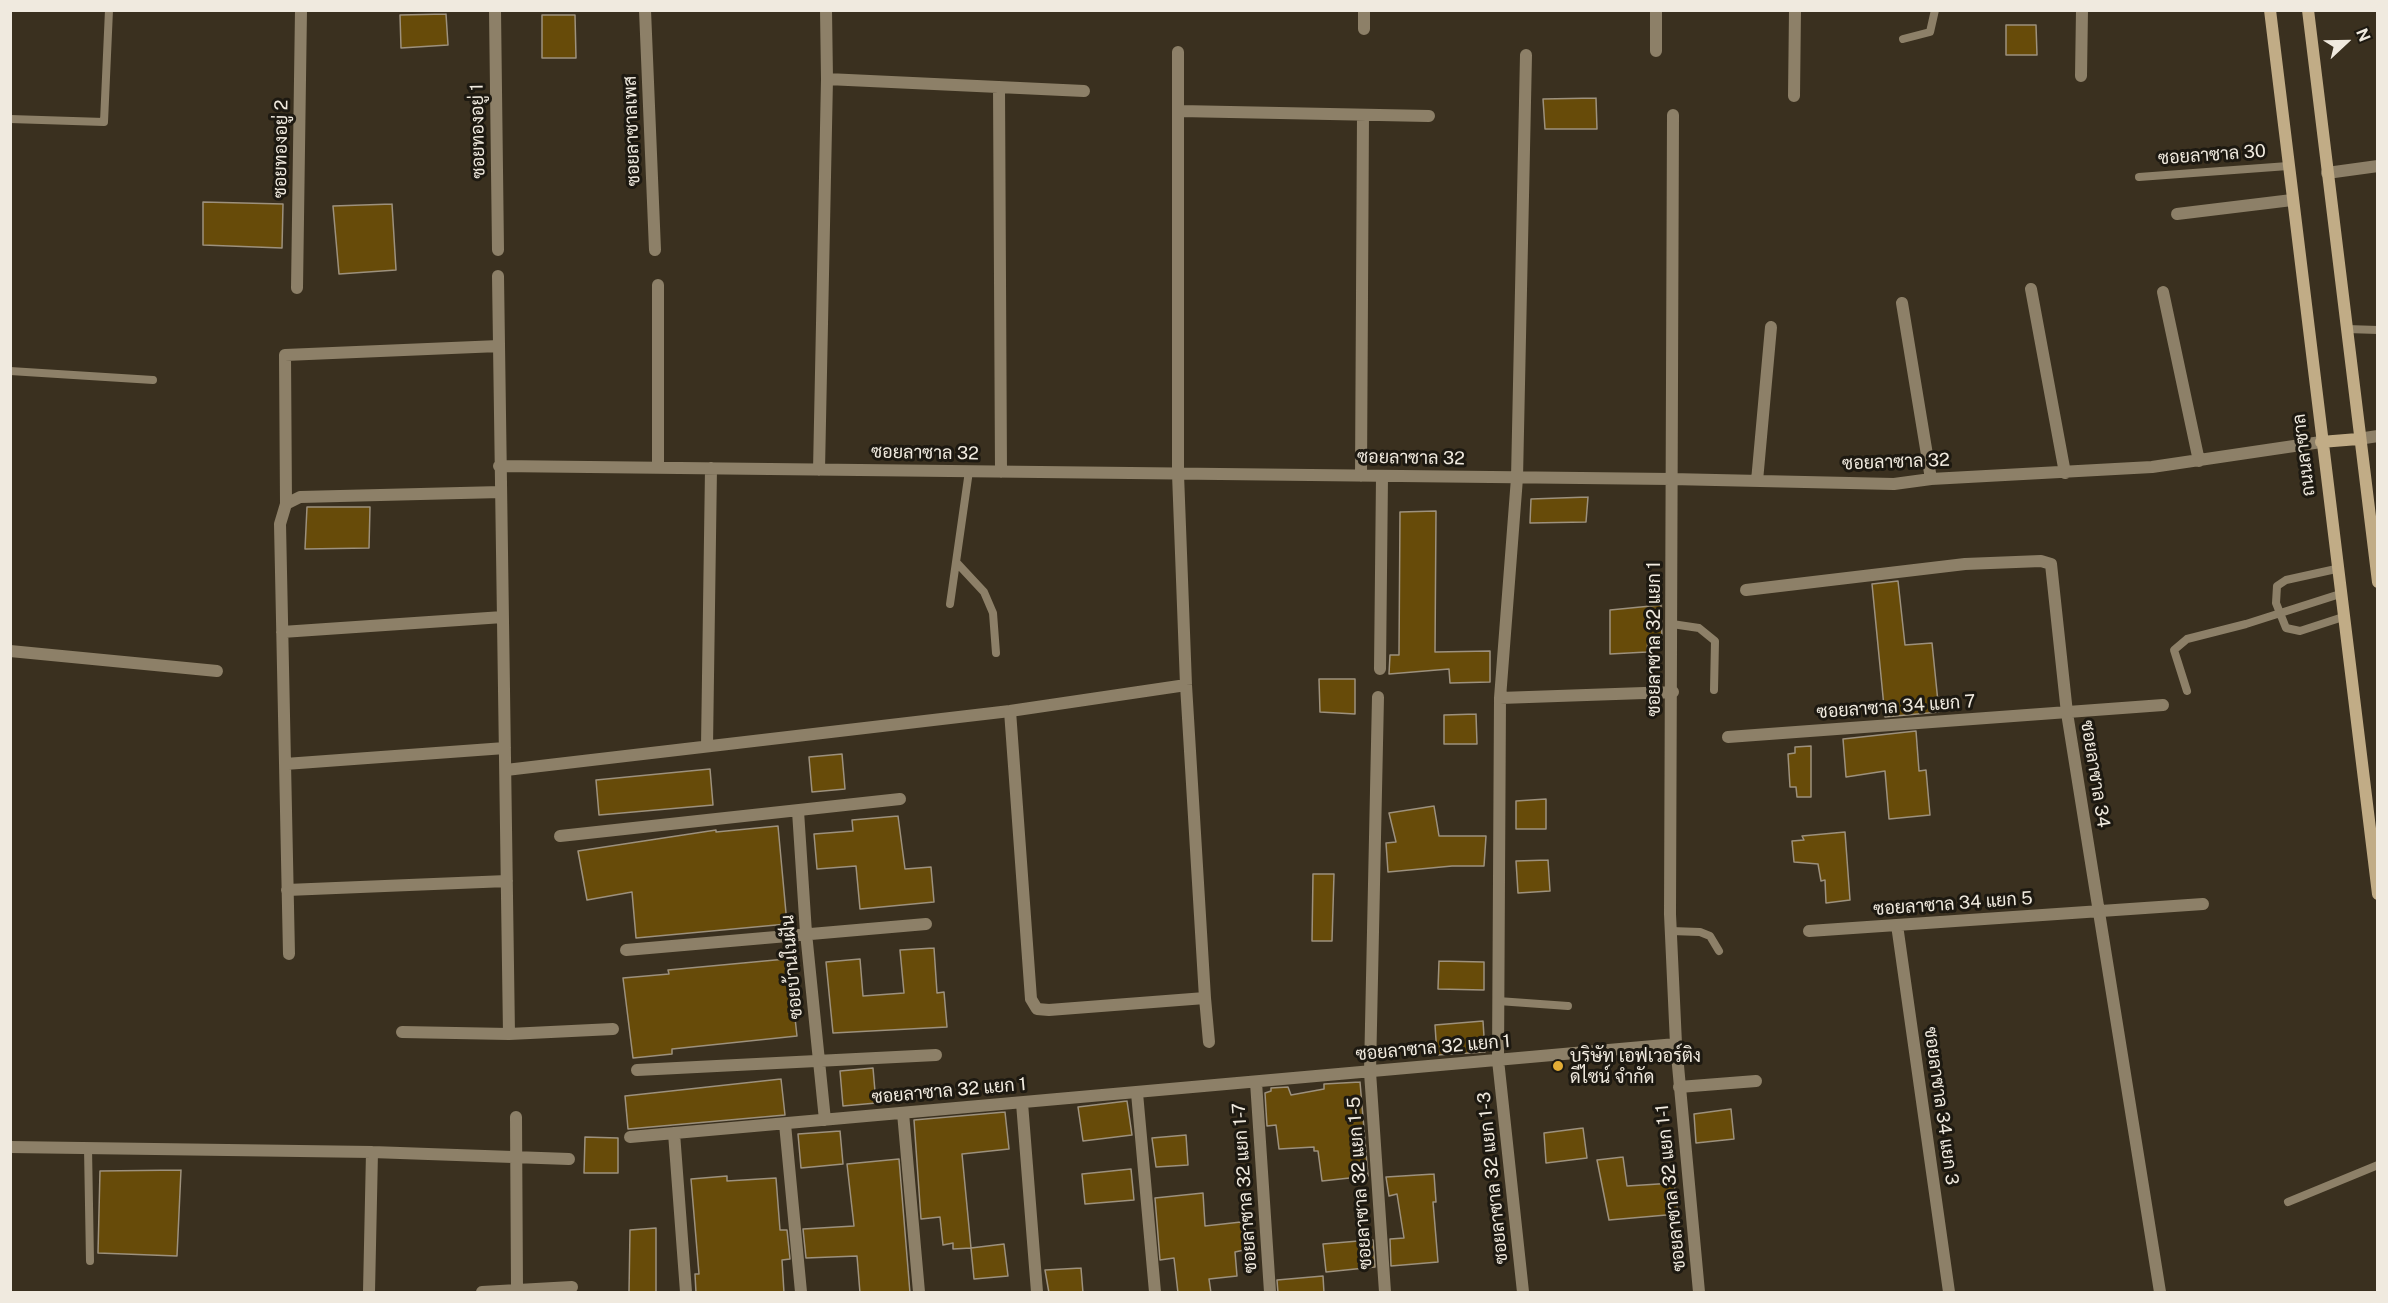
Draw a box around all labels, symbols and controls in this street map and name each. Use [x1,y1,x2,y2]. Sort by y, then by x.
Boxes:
north arrow [2316,12,2376,72]
text: N [2352,26,2374,44]
street label: ซอยลาซาลเพส [619,75,645,187]
street label: ซอยทองอยู่ 1 [466,83,490,179]
street label: ซอยทองอยู่ 2 [269,100,293,198]
street label: ซอยลาซาล 30 [2157,140,2267,170]
street label: ถนนลาซาล [2288,413,2320,497]
street label: ซอยลาซาล 32 [871,441,979,465]
street label: ซอยลาซาล 32 [1357,446,1465,470]
street label: ซอยลาซาล 32 [1842,449,1950,475]
street label: ซอยลาซาล 32 แยก 1 [1643,562,1665,716]
street label: ซอยลาซาล 34 แยก 7 [1816,691,1976,723]
street label: ซอยลาซาล 34 [2076,719,2114,829]
street label: ซอยลาซาล 34 แยก 5 [1873,888,2033,920]
street label: ซอยบ้านในฝัน [777,914,807,1020]
street label: ซอยลาซาล 34 แยก 3 [1919,1025,1963,1187]
street label: ซอยลาซาล 32 แยก 1 [1355,1030,1511,1066]
place label: บริษัท เอฟเวอร์ติง ดีไซน์ จำกัด [1570,1045,1701,1088]
marker: บริษัท เอฟเวอร์ติง ดีไซน์ จำกัด [1551,1059,1565,1073]
street label: ซอยลาซาล 32 แยก 1 [871,1073,1027,1109]
street label: ซอยลาซาล 32 แยก 1-3 [1473,1091,1513,1265]
street label: ซอยลาซาล 32 แยก 1-5 [1343,1096,1377,1270]
street label: ซอยลาซาล 32 แยก 1-7 [1228,1102,1262,1274]
street label: ซอยลาซาล 32 แยก 1-1 [1651,1103,1691,1273]

